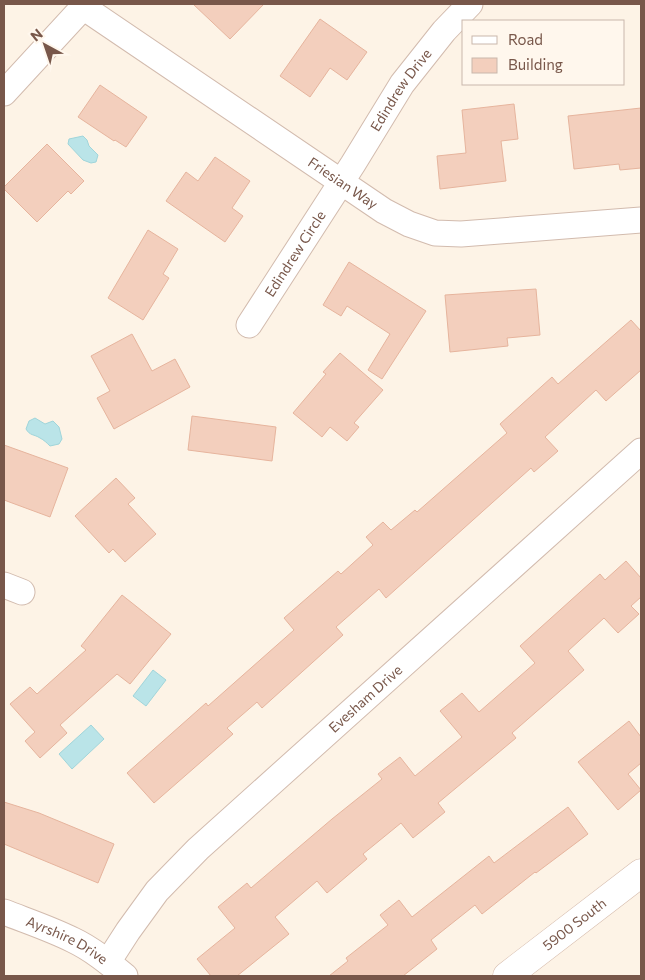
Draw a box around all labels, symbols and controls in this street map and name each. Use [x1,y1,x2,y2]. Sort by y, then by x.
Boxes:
north arrow [20,20,70,70]
legend [462,20,625,85]
text: N [27,25,46,45]
text: Road [508,30,543,48]
street label: Edindrew Drive [366,45,435,134]
text: Building [508,55,563,73]
street label: Friesian Way [305,153,381,212]
street label: Edindrew Circle [261,207,329,300]
street label: Evesham Drive [325,661,405,736]
street label: 5900 South [539,894,609,954]
street label: Ayrshire Drive [24,912,111,967]

